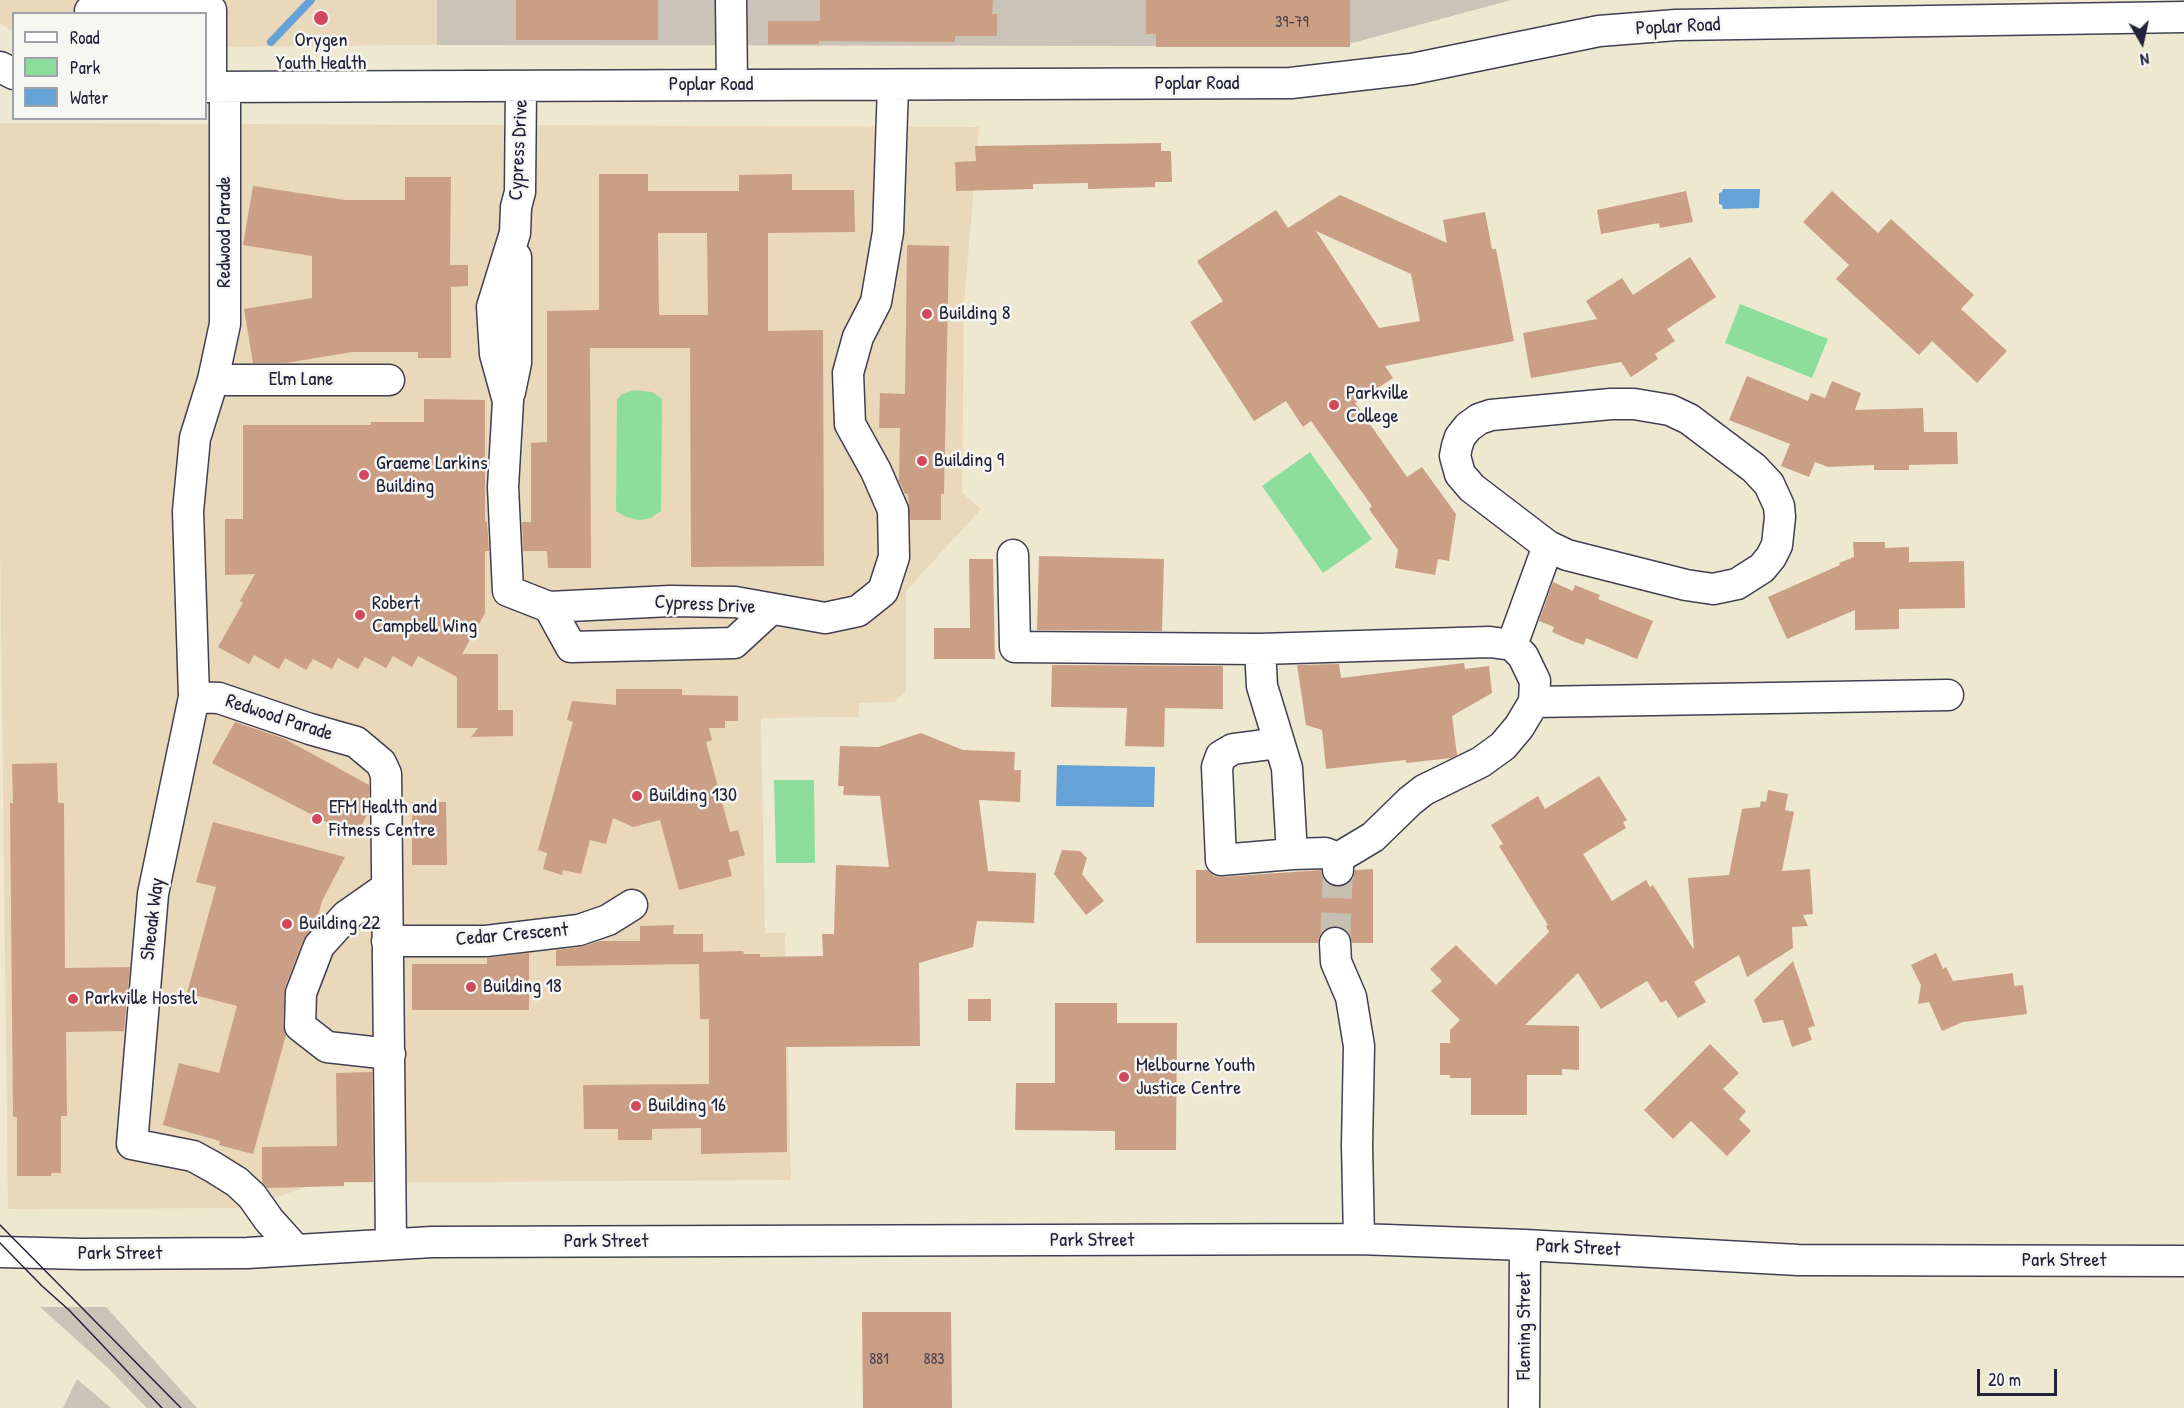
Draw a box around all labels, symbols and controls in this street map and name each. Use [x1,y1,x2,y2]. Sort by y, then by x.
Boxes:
marker: Orygen Youth Health [312,9,330,27]
legend [12,12,207,120]
north arrow [2112,12,2172,72]
house number: 39-79 [1275,13,1309,33]
street label: Poplar Road [1635,13,1721,41]
text: Road [70,25,100,50]
place label: Orygen Youth Health [276,29,366,76]
text: N [2139,48,2151,71]
text: Park [70,55,100,80]
street label: Poplar Road [1155,72,1239,96]
street label: Poplar Road [669,73,753,97]
text: Water [70,85,108,110]
street label: Cypress Drive [504,99,534,201]
street label: Redwood Parade [213,176,237,288]
place label: Building 8 [939,302,1010,326]
marker: Building 8 [920,307,934,321]
street label: Elm Lane [269,368,333,392]
place label: Parkville College [1346,382,1409,429]
marker: Parkville College [1327,398,1341,412]
place label: Building 9 [934,449,1004,473]
place label: Graeme Larkins Building [376,452,488,499]
marker: Building 9 [915,454,929,468]
marker: Graeme Larkins Building [357,468,371,482]
street label: Cypress Drive [654,590,756,620]
place label: Robert Campbell Wing [372,592,477,639]
marker: Robert Campbell Wing [353,608,367,622]
street label: Redwood Parade [222,689,336,747]
place label: Building 130 [649,784,737,808]
marker: Building 130 [630,789,644,803]
place label: EFM Health and Fitness Centre [329,796,437,843]
marker: EFM Health and Fitness Centre [310,812,324,826]
street label: Sheoak Way [136,876,170,962]
place label: Building 22 [299,912,380,936]
marker: Building 22 [280,917,294,931]
street label: Cedar Crescent [455,918,569,952]
place label: Building 18 [483,975,562,999]
marker: Building 18 [464,980,478,994]
place label: Parkville Hostel [85,987,197,1011]
marker: Parkville Hostel [66,992,80,1006]
place label: Melbourne Youth Justice Centre [1136,1054,1255,1101]
marker: Melbourne Youth Justice Centre [1117,1070,1131,1084]
place label: Building 16 [648,1094,726,1118]
marker: Building 16 [629,1099,643,1113]
street label: Park Street [1050,1229,1134,1253]
street label: Park Street [564,1230,648,1254]
street label: Park Street [1535,1234,1621,1262]
street label: Park Street [78,1242,162,1266]
street label: Park Street [2022,1249,2106,1273]
street label: Fleming Street [1513,1272,1537,1380]
house number: 881 [869,1350,889,1370]
house number: 883 [923,1350,945,1370]
scale bar [1980,1357,2060,1395]
text: 20 m [1988,1367,2021,1392]

